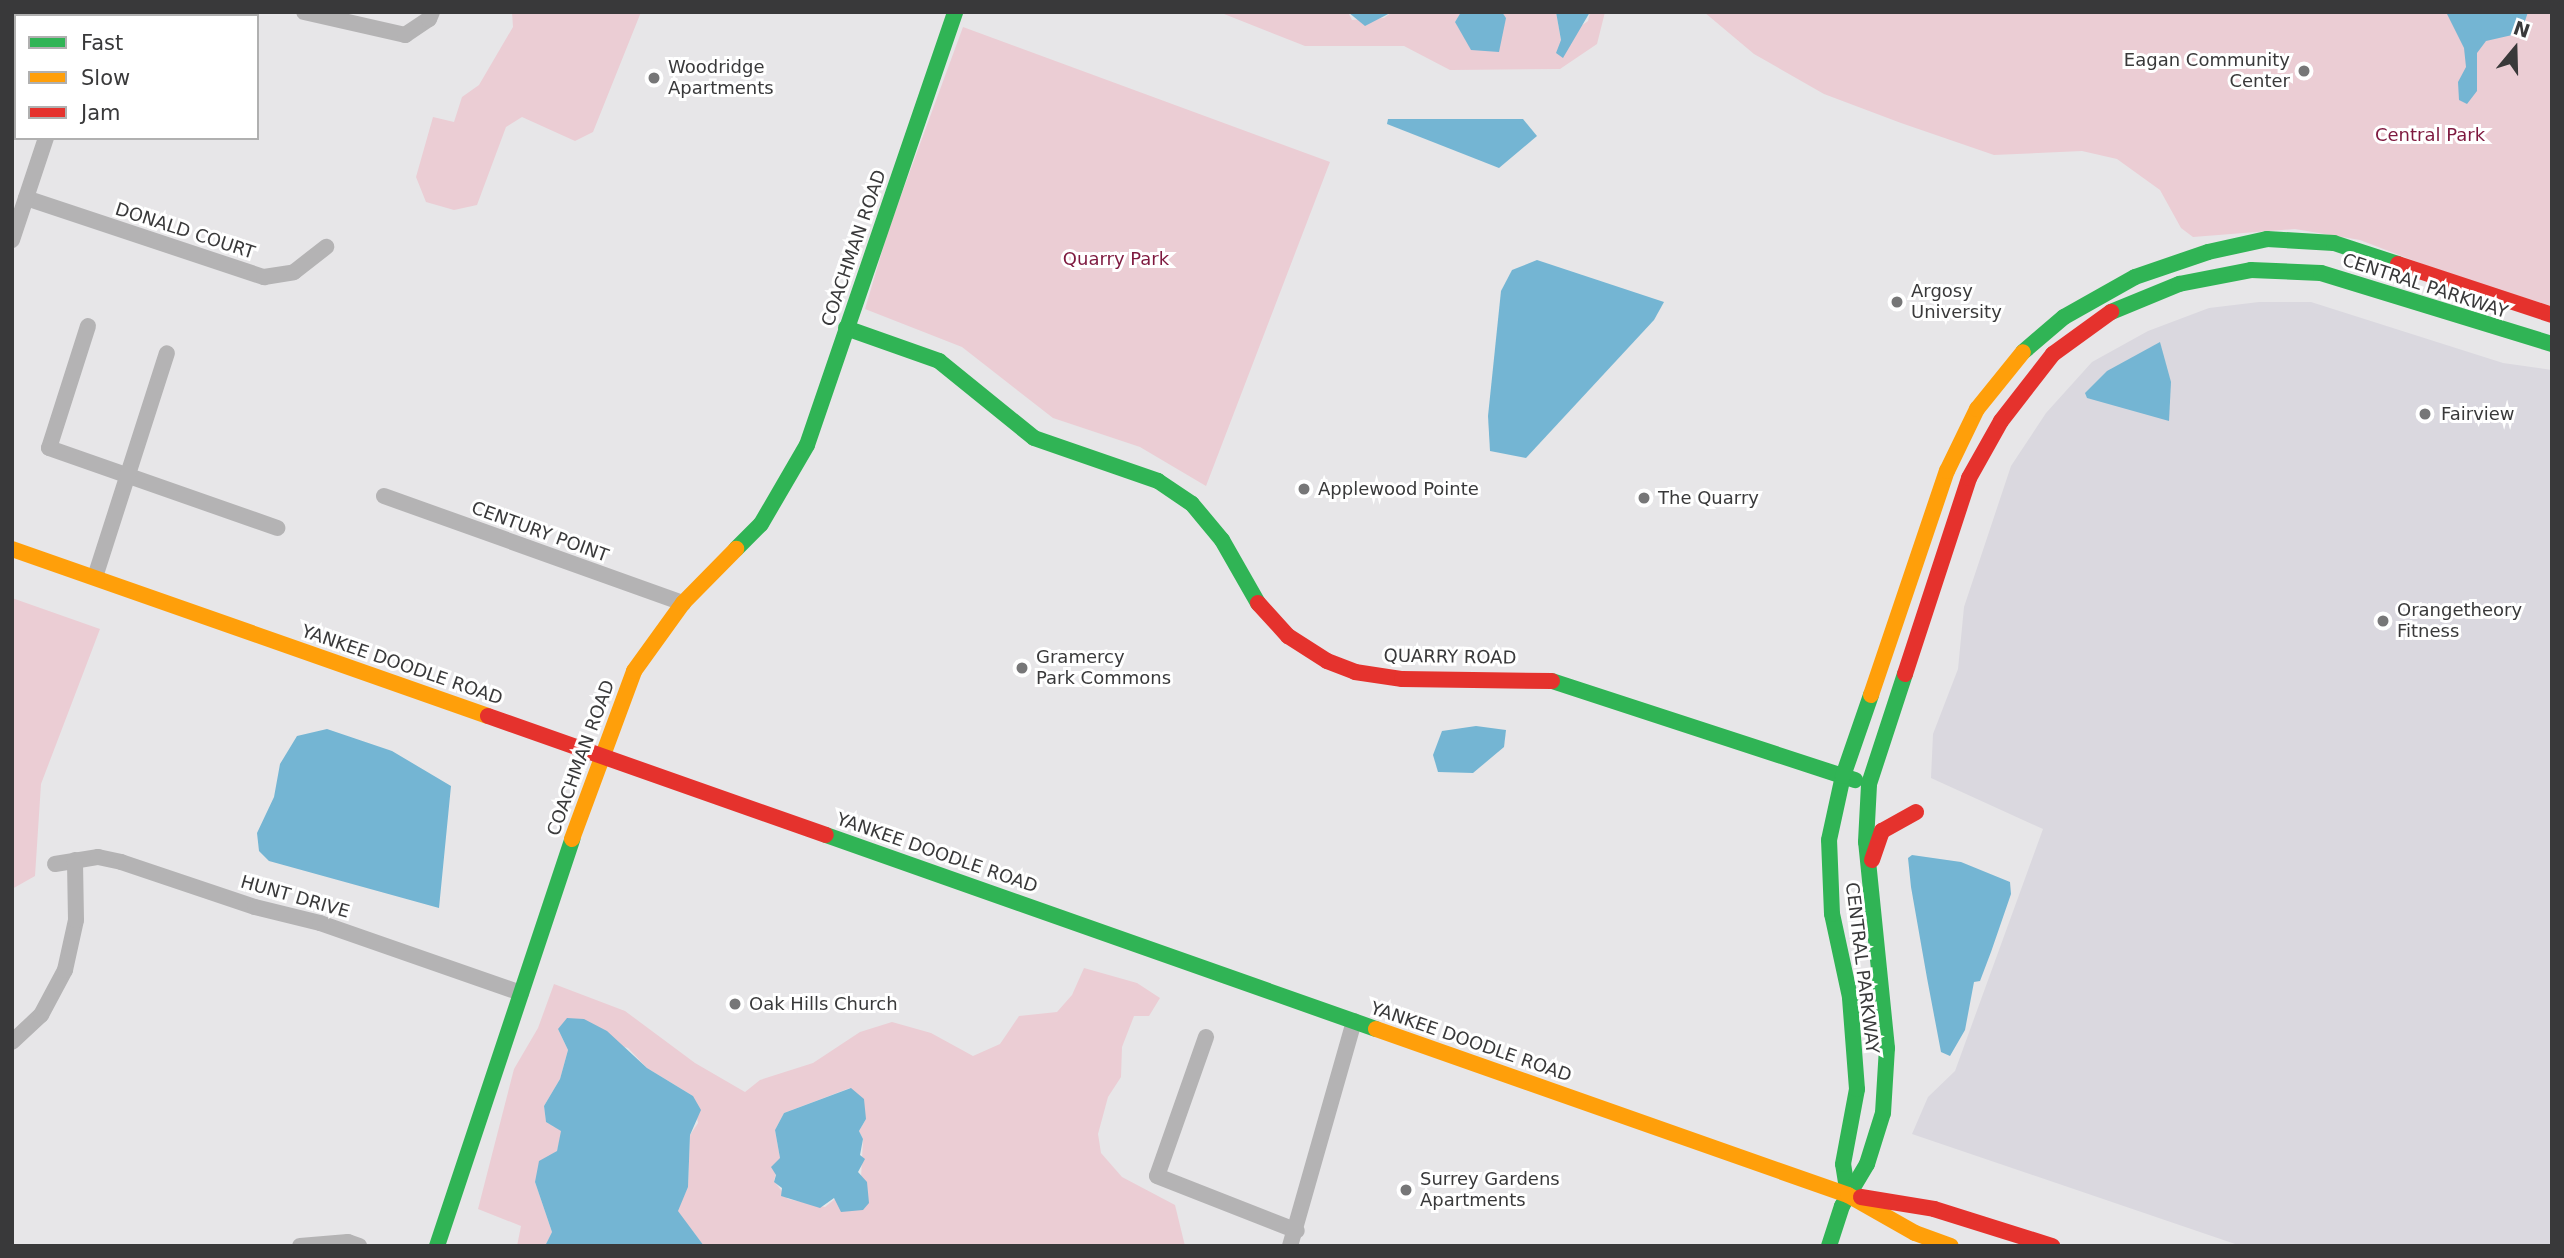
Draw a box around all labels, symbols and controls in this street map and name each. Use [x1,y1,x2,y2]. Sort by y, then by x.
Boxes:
legend [14,14,259,140]
north arrow [2480,14,2550,84]
text: N [2511,16,2533,42]
text: Fast [81,31,123,55]
place label: Eagan Community Center [2124,50,2290,92]
place label: Woodridge Apartments [668,57,774,100]
marker: Eagan Community Center [2296,63,2312,79]
text: Slow [81,66,130,90]
marker: Woodridge Apartments [646,70,662,86]
text: Jam [81,101,121,125]
park label: Central Park [2375,124,2485,146]
street label: COACHMAN ROAD [817,167,891,329]
street label: DONALD COURT [112,198,258,264]
park label: Quarry Park [1063,248,1169,270]
street label: CENTRAL PARKWAY [2340,249,2510,323]
place label: Argosy University [1911,281,2002,324]
marker: Argosy University [1889,294,1905,310]
place label: Fairview [2441,403,2515,425]
marker: Fairview [2415,404,2435,424]
place label: Applewood Pointe [1318,478,1479,500]
marker: Applewood Pointe [1296,481,1312,497]
place label: The Quarry [1658,487,1759,509]
marker: The Quarry [1636,490,1652,506]
street label: CENTURY POINT [468,497,612,567]
place label: Orangetheory Fitness [2397,600,2522,642]
marker: Orangetheory Fitness [2375,613,2391,629]
street label: YANKEE DOODLE ROAD [299,620,505,710]
street label: QUARRY ROAD [1383,645,1517,669]
place label: Gramercy Park Commons [1036,647,1171,690]
marker: Gramercy Park Commons [1014,660,1030,676]
street label: COACHMAN ROAD [543,677,619,839]
street label: YANKEE DOODLE ROAD [834,808,1040,898]
street label: HUNT DRIVE [238,871,352,923]
street label: CENTRAL PARKWAY [1841,881,1883,1055]
place label: Oak Hills Church [749,993,898,1015]
marker: Oak Hills Church [727,996,743,1012]
street label: YANKEE DOODLE ROAD [1368,997,1574,1087]
place label: Surrey Gardens Apartments [1420,1169,1560,1212]
marker: Surrey Gardens Apartments [1398,1182,1414,1198]

